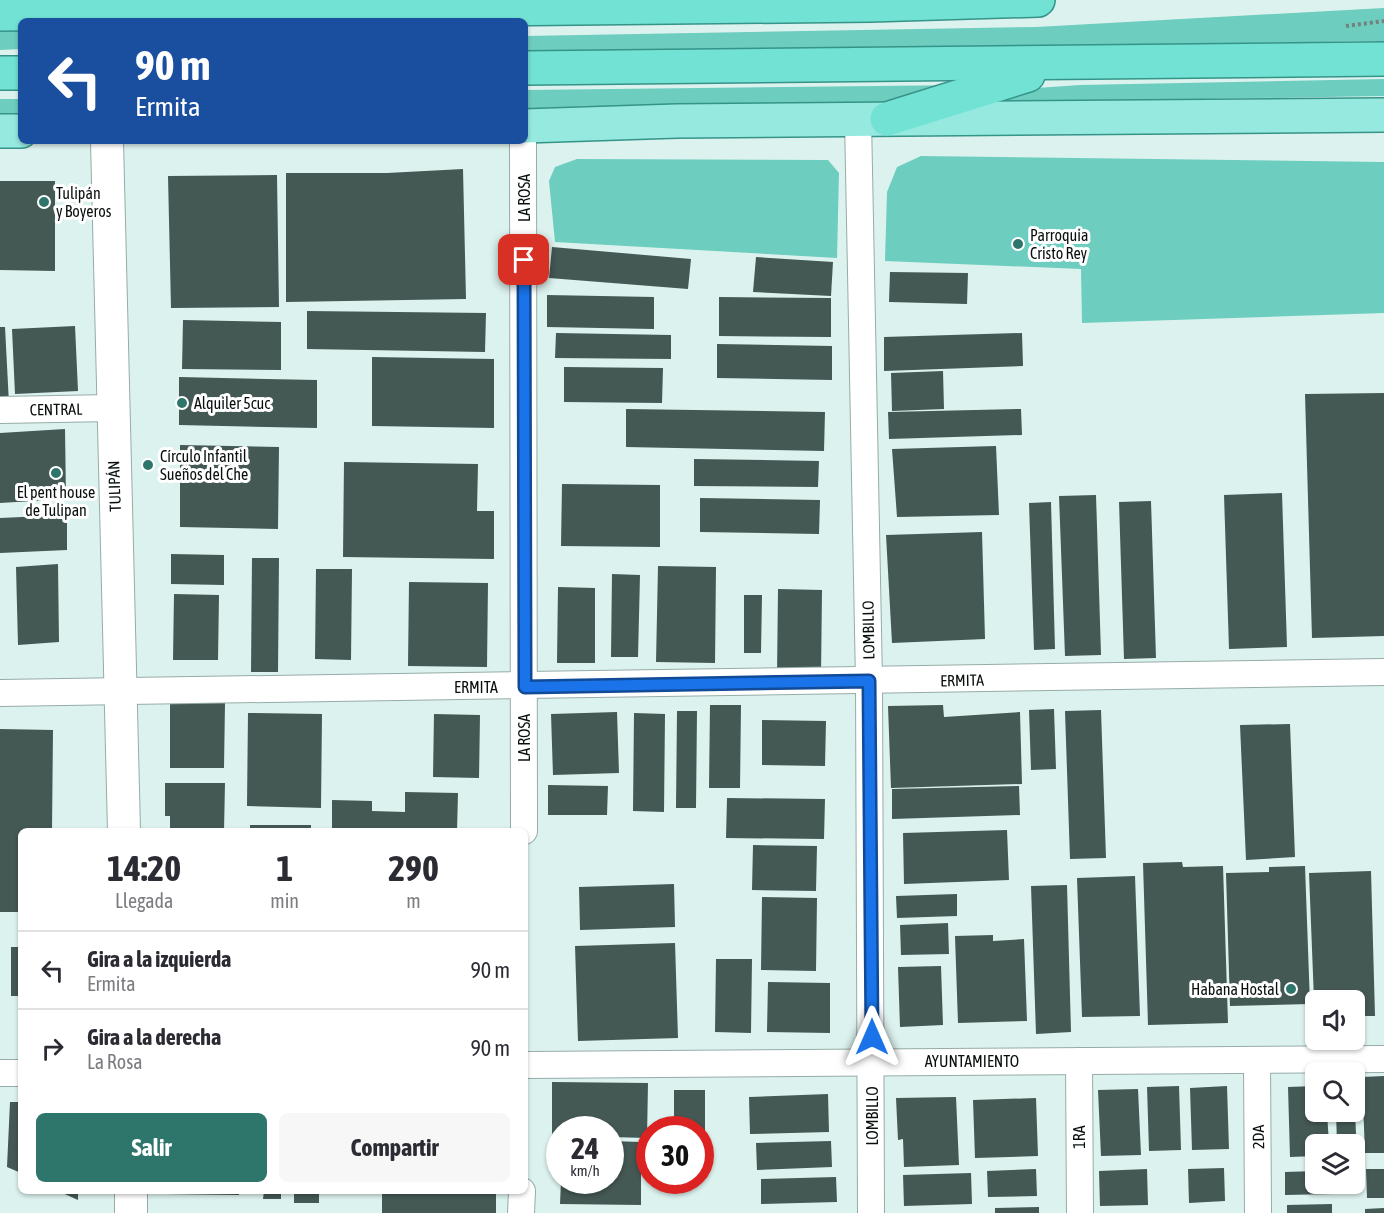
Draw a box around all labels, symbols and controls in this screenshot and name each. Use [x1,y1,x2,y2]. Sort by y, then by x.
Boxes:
text: 90 m [135,41,210,89]
icon: left [36,42,114,120]
text: Ermita [135,91,200,122]
street label: LA ROSA [515,174,533,222]
place label: Tulipán y Boyeros [56,184,112,221]
marker: Tulipán y Boyeros [37,195,51,209]
place label: Parroquia Cristo Rey [1030,226,1088,263]
pin [498,234,549,285]
marker: Parroquia Cristo Rey [1011,237,1025,251]
icon: arrive [507,243,540,276]
place label: Alquiler 5cuc [194,394,270,413]
marker: Alquiler 5cuc [175,396,189,410]
street label: CENTRAL [30,400,83,418]
place label: Círculo Infantil Sueños del Che [160,447,248,483]
marker: Círculo Infantil Sueños del Che [141,458,155,472]
street label: TULIPÁN [104,460,124,512]
marker: El pent house de Tulipan [49,466,63,480]
place label: El pent house de Tulipan [17,483,95,520]
street label: LOMBILLO [858,600,878,660]
street label: ERMITA [940,671,984,689]
street label: ERMITA [454,678,498,696]
street label: LA ROSA [515,714,533,762]
text: 14:20 [107,847,181,889]
text: 1 [276,847,293,889]
text: 290 [388,847,439,889]
text: Llegada [115,889,173,912]
text: min [270,889,299,912]
text: m [406,889,421,912]
text: Gira a la izquierda [87,946,231,972]
icon: left [36,954,69,987]
text: 90 m [470,957,510,983]
text: Ermita [87,972,135,995]
place label: Habana Hostal [1191,980,1280,998]
marker: Habana Hostal [1284,982,1298,996]
map controls [1305,990,1365,1194]
button: sound [1305,990,1365,1050]
position arrow [840,1005,904,1069]
text: Gira a la derecha [87,1024,221,1050]
icon: right [36,1032,69,1065]
text: 90 m [470,1035,510,1061]
text: La Rosa [87,1050,143,1073]
street label: AYUNTAMIENTO [925,1052,1019,1070]
button: search [1305,1062,1365,1122]
street label: LOMBILLO [863,1086,881,1146]
button: Salir [36,1113,267,1182]
button: Compartir [279,1113,510,1182]
speed limit sign: 30 [636,1116,714,1194]
street label: 1RA [1070,1125,1088,1149]
street label: 2DA [1249,1125,1267,1149]
text: 24 [571,1131,599,1165]
button: layers [1305,1134,1365,1194]
text: km/h [570,1162,600,1179]

